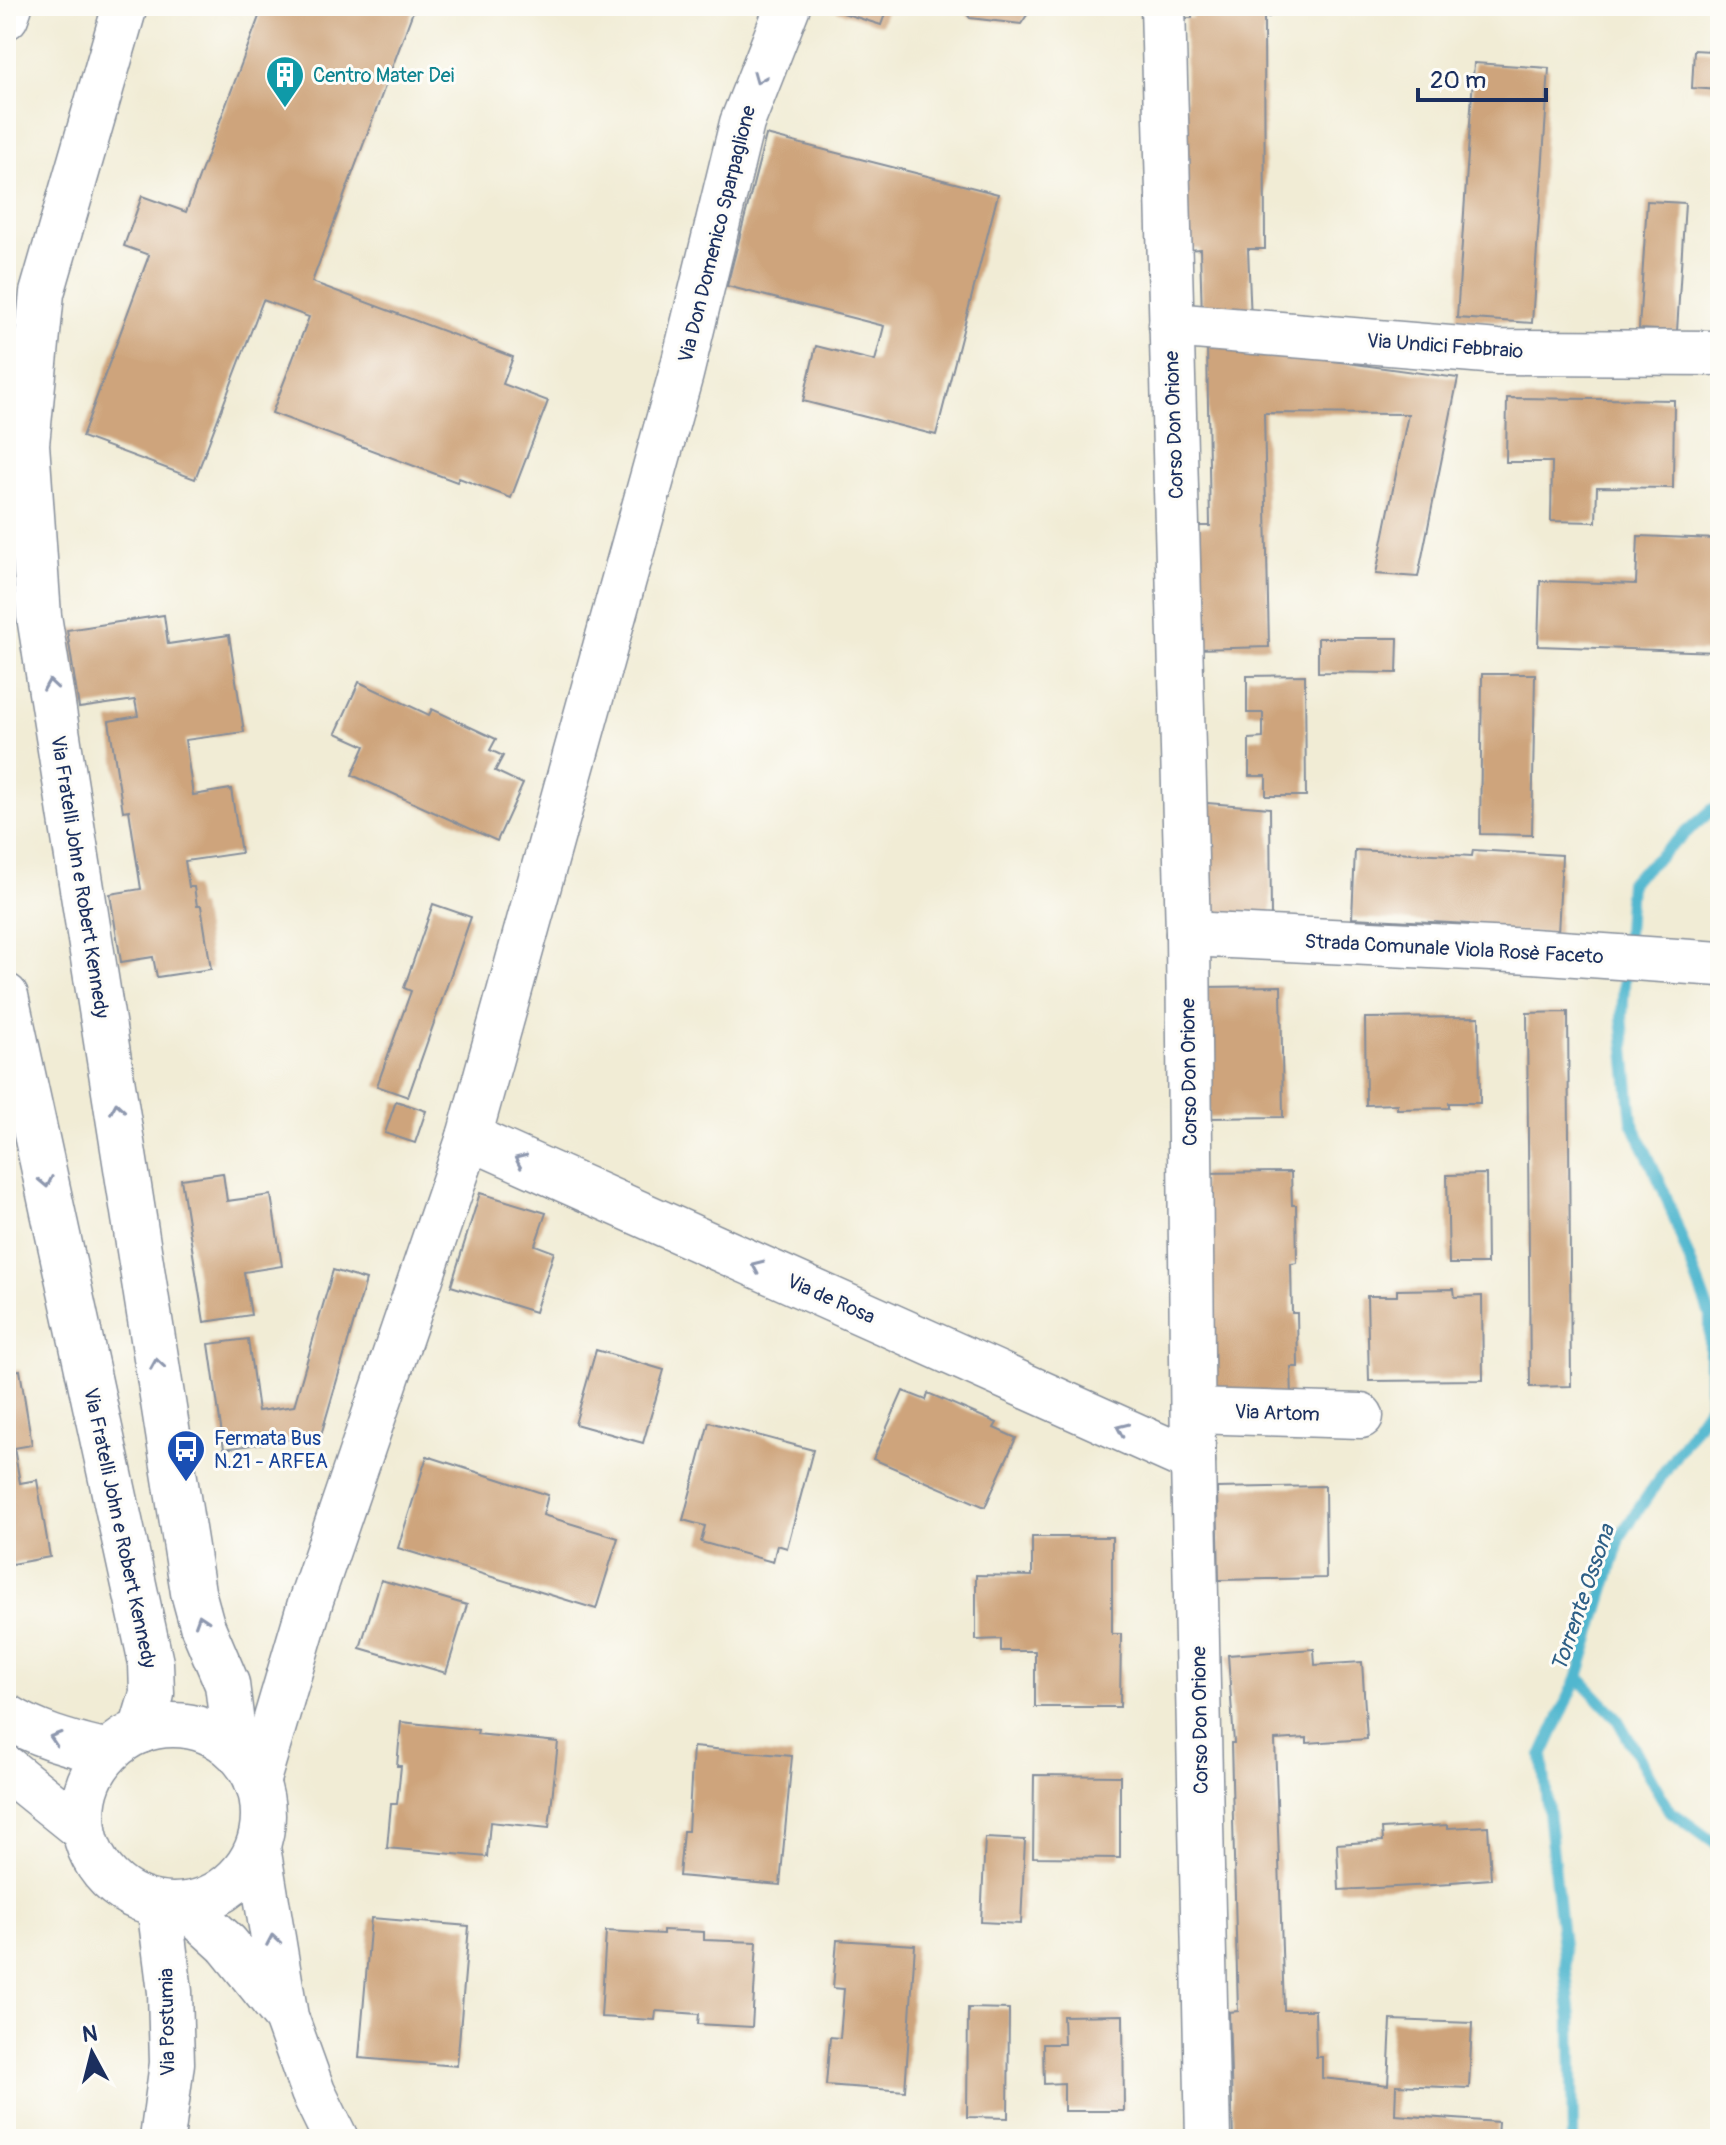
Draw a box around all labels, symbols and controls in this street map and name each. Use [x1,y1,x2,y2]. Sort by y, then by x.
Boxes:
scale bar [1418,52,1546,102]
building icon: Centro Mater Dei [264,54,306,109]
place label: Centro Mater Dei [313,63,454,88]
text: 20 m [1430,66,1486,95]
one-way arrow [752,70,769,84]
street label: Via Don Domenico Sparpaglione [673,103,761,365]
street label: Via Undici Febbraio [1366,328,1524,364]
street label: Corso Don Orione [1159,350,1189,499]
one-way arrow [42,678,59,692]
street label: Via Fratelli John e Robert Kennedy [45,734,115,1021]
street label: Strada Comunale Viola Rosè Faceto [1304,929,1604,969]
street label: Corso Don Orione [1175,998,1203,1146]
one-way arrow [109,1101,126,1114]
one-way arrow [513,1153,528,1169]
one-way arrow [37,1174,54,1188]
one-way arrow [751,1260,765,1276]
street label: Via de Rosa [783,1268,879,1330]
one-way arrow [149,1358,166,1371]
street label: Via Fratelli John e Robert Kennedy [78,1386,162,1671]
street label: Via Artom [1234,1399,1320,1427]
one-way arrow [1116,1423,1130,1439]
place label: Fermata Bus N.21 - ARFEA [214,1426,328,1474]
bus stop icon: Fermata Bus N.21 - ARFEA [165,1428,207,1483]
water label: Torrente Ossona [1545,1519,1622,1675]
one-way arrow [195,1614,211,1628]
street label: Corso Don Orione [1186,1646,1214,1794]
one-way arrow [49,1732,63,1748]
one-way arrow [266,1933,283,1947]
street label: Via Postumia [154,1968,180,2076]
north arrow [52,2013,132,2093]
text: N [81,2019,99,2049]

